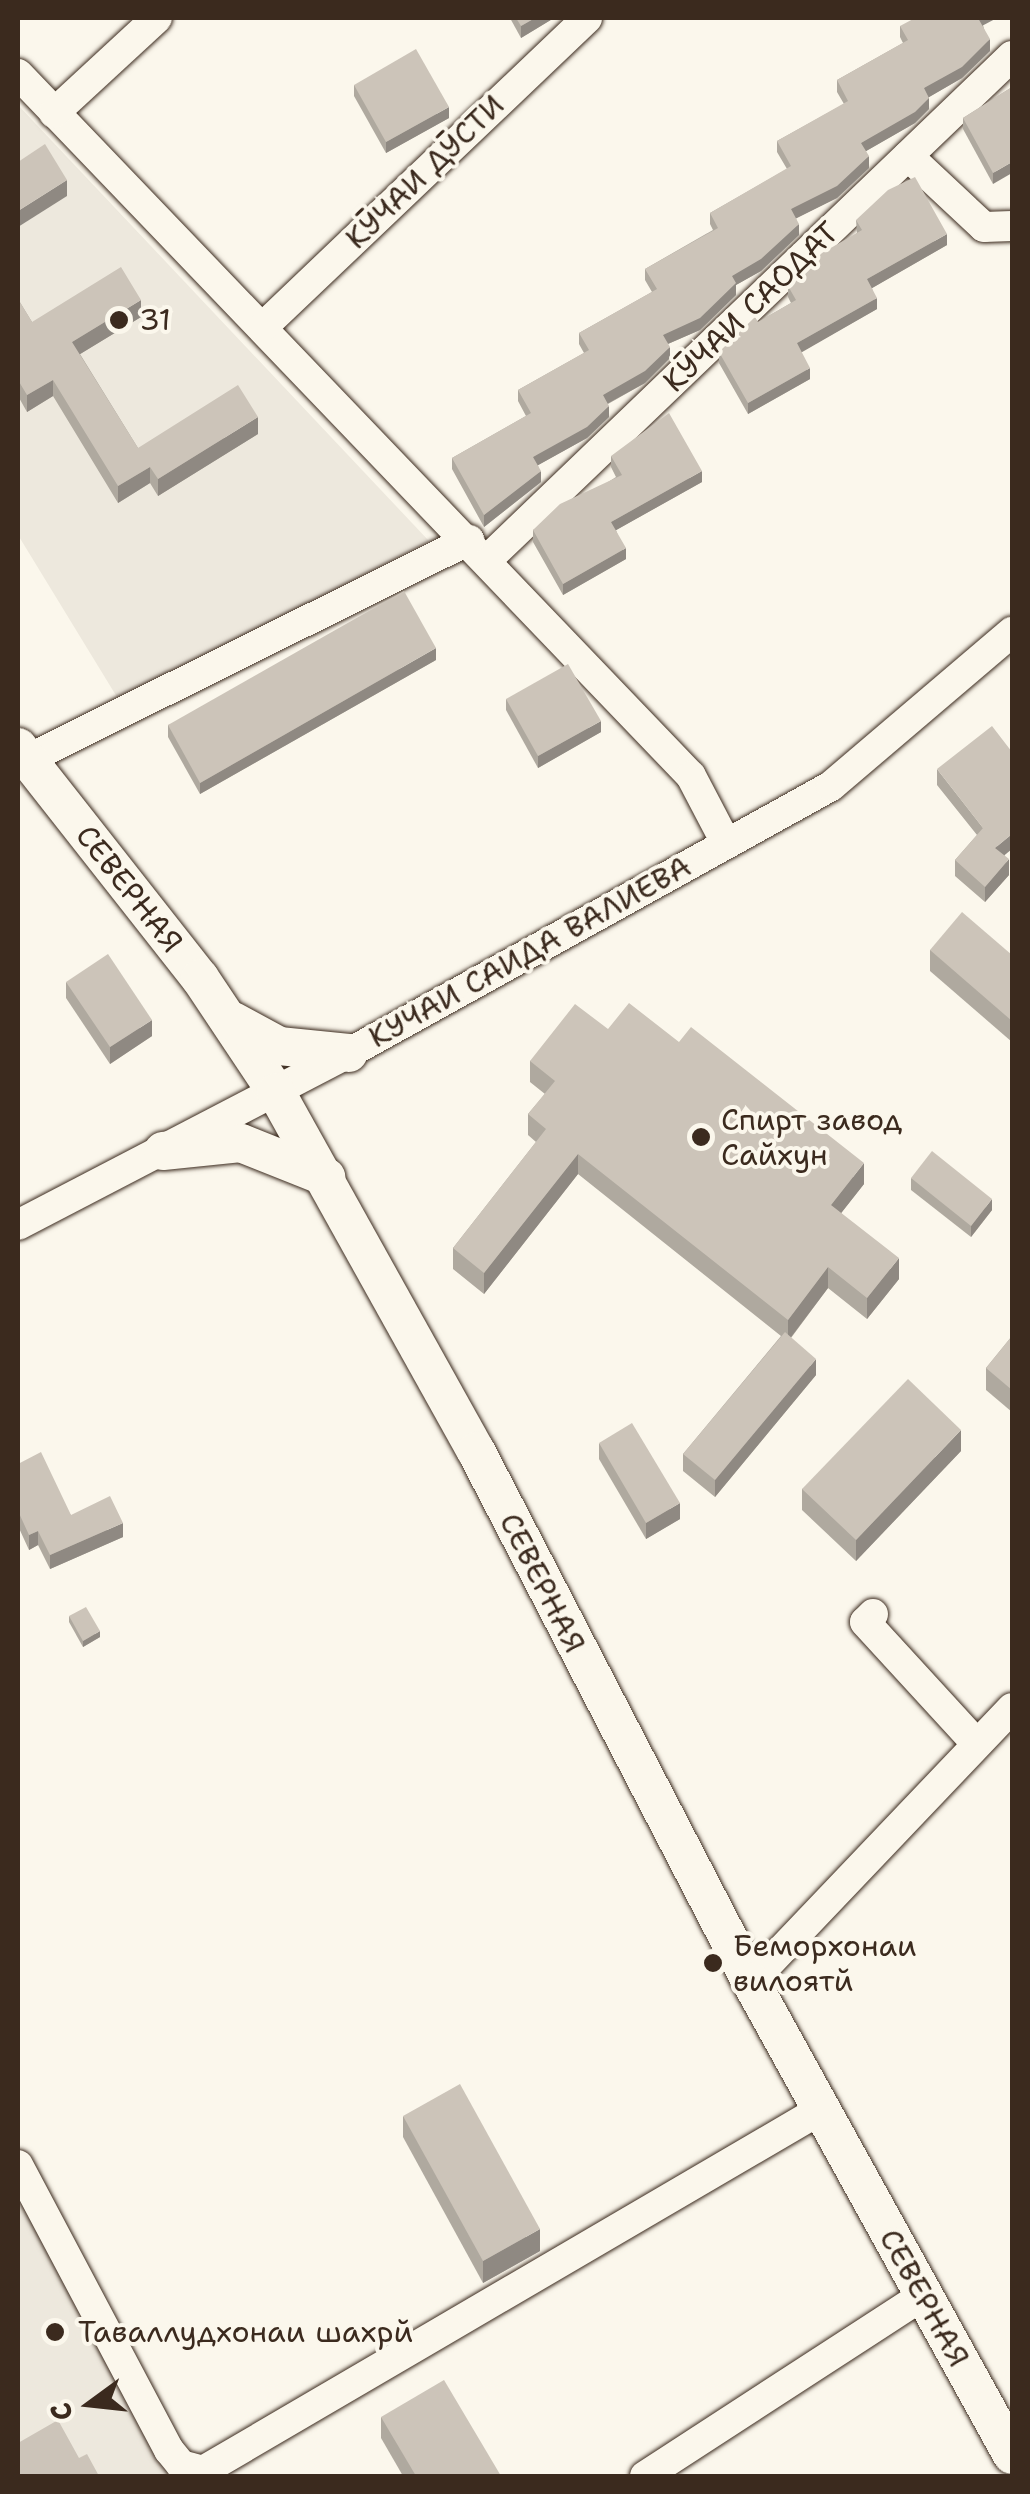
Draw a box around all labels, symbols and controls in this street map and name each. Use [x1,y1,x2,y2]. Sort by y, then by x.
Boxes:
street label: КӮЧАИ ДӮСТИ [338,87,512,257]
street label: КӮЧАИ САОДАТ [656,214,846,400]
place label: 31 [139,302,171,338]
marker: 31 [108,309,130,331]
street label: СЕВЕРНАЯ [68,818,190,960]
street label: КУЧАИ САИДА ВАЛИЕВА [363,848,697,1056]
place label: Спирт завод Сайхун [721,1102,902,1172]
marker: Спирт завод Сайхун [690,1126,712,1148]
street label: СЕВЕРНАЯ [491,1507,593,1659]
place label: Беморхонаи вилоятй [733,1928,917,1998]
marker: Беморхонаи вилоятй [702,1952,724,1974]
street label: СЕВЕРНАЯ [871,2223,977,2373]
place label: Таваллудхонаи шахрй [78,2314,413,2350]
marker: Таваллудхонаи шахрй [42,2319,68,2345]
north arrow [40,2354,140,2454]
text: С [40,2399,82,2425]

